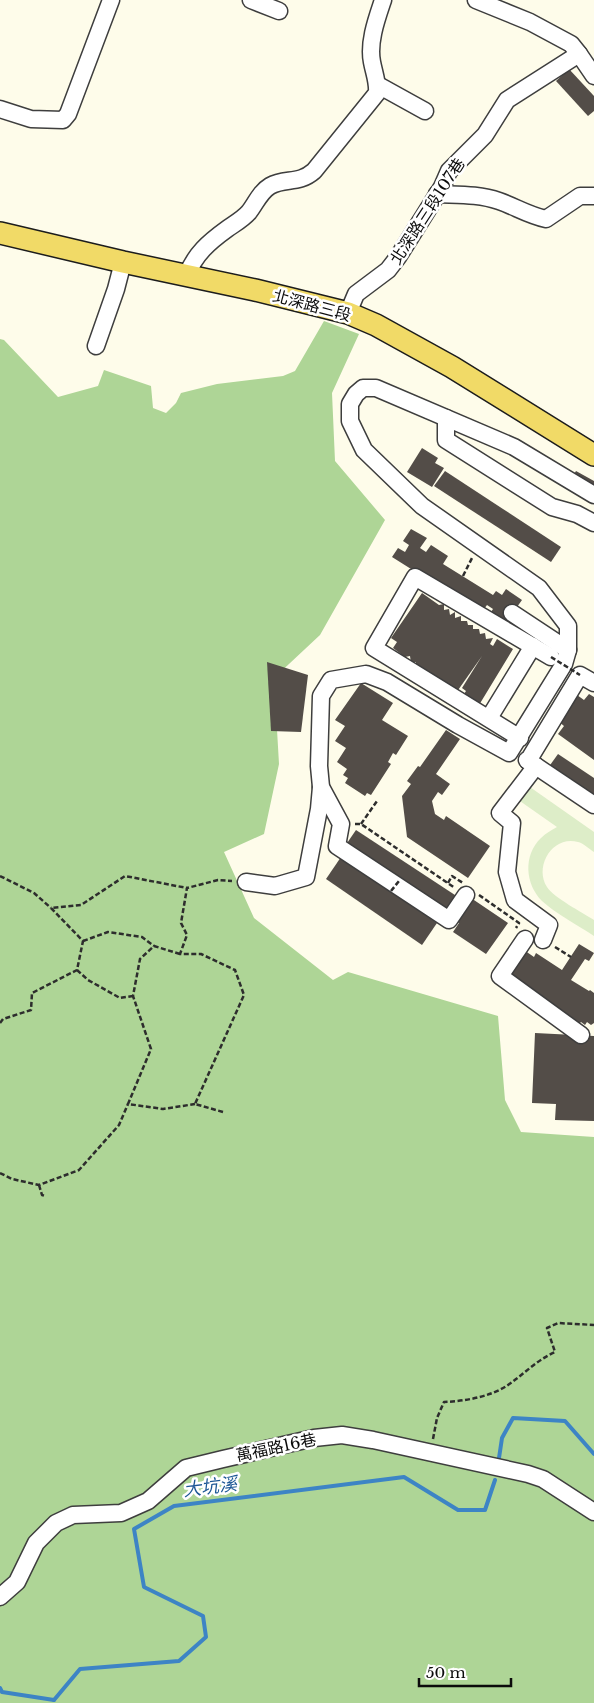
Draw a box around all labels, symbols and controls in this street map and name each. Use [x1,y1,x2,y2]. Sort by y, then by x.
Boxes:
street label: 北深路三段107巷 [385,154,469,268]
street label: 北深路三段 [271,285,353,325]
street label: 萬福路16巷 [234,1429,318,1465]
water label: 大坑溪 [182,1472,241,1501]
scale bar [419,1656,512,1688]
text: 50 m [426,1663,466,1682]

